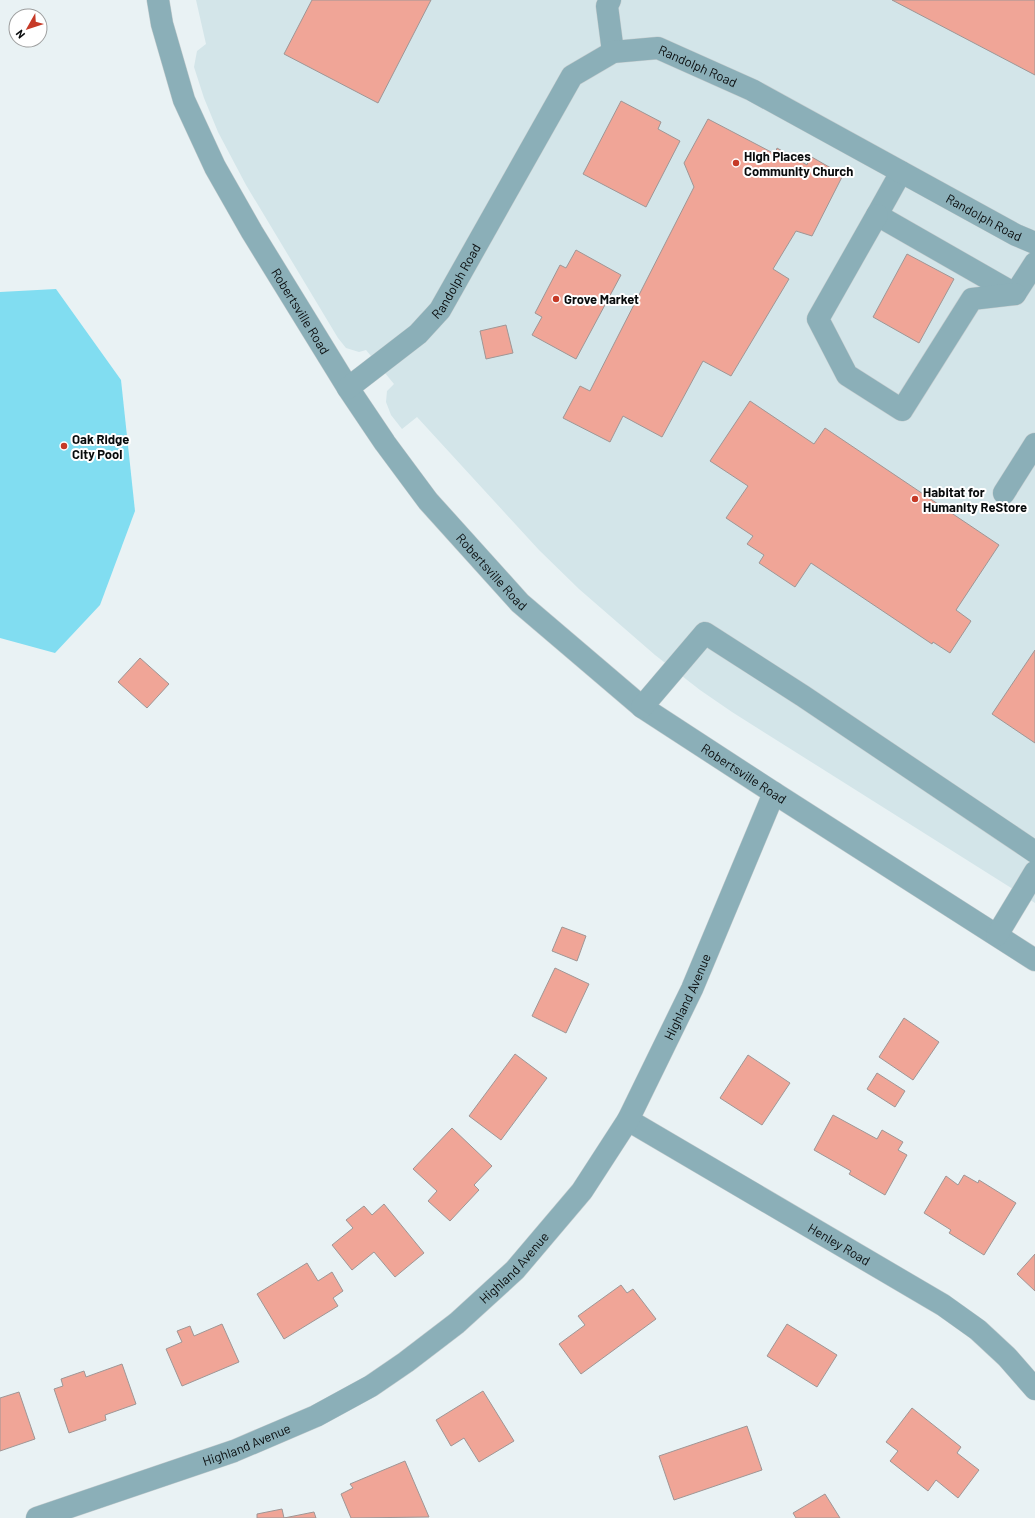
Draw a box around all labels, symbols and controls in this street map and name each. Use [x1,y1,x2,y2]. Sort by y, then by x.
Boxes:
north arrow [8,8,48,48]
text: N [12,28,27,42]
street label: Randolph Road [656,41,740,90]
place label: High Places Community Church [744,148,853,179]
marker: High Places Community Church [731,158,741,168]
street label: Randolph Road [943,190,1024,245]
street label: Randolph Road [428,241,484,322]
street label: Robertsville Road [268,265,333,357]
place label: Grove Market [564,291,639,307]
marker: Grove Market [551,294,561,304]
place label: Oak Ridge City Pool [72,431,129,462]
marker: Oak Ridge City Pool [59,441,69,451]
place label: Habitat for Humanity ReStore [923,484,1027,515]
marker: Habitat for Humanity ReStore [910,494,920,504]
street label: Robertsville Road [453,530,531,614]
street label: Robertsville Road [698,740,789,807]
street label: Highland Avenue [660,951,714,1043]
street label: Henley Road [805,1220,873,1269]
street label: Highland Avenue [476,1228,552,1307]
street label: Highland Avenue [200,1420,293,1469]

